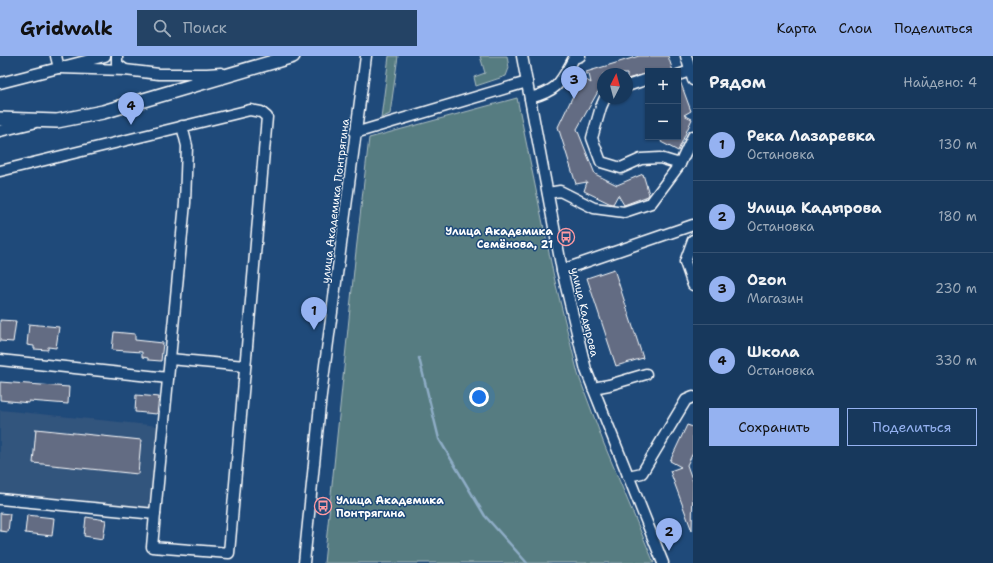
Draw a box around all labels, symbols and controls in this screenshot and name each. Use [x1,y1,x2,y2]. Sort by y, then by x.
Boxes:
search box [137,10,417,46]
text: Gridwalk [20,16,113,41]
icon: search [151,17,173,39]
text: Поиск [183,18,227,38]
text: Карта [776,19,817,37]
text: Слои [839,19,872,37]
text: Поделиться [894,19,973,37]
pin: 3 [561,66,587,99]
north arrow [597,68,633,104]
map controls [645,68,681,140]
button: + [645,68,681,104]
text: Рядом [709,71,766,93]
text: Найдено: 4 [903,74,977,91]
pin: 4 [118,92,144,125]
button: − [645,104,681,140]
street label: улица Академика Понтрягина [318,118,353,284]
text: Река Лазаревка [747,126,875,146]
text: 1 [719,136,725,153]
text: 130 m [939,136,977,153]
text: Остановка [747,146,814,163]
text: Улица Кадырова [747,198,881,218]
text: 2 [717,208,727,225]
text: 180 m [938,208,977,225]
text: Остановка [747,218,814,235]
place label: Улица Академика Семёнова, 21 [445,224,553,252]
bus stop icon: Улица Академика Семёнова, 21 [556,227,576,247]
street label: улица Кадырова [567,266,602,358]
text: Ozon [747,270,787,290]
text: 3 [717,280,727,297]
text: 230 m [935,280,977,297]
text: Магазин [747,290,803,307]
pin: 1 [301,297,327,330]
text: Школа [747,342,800,362]
text: 4 [717,352,727,369]
text: 330 m [935,352,977,369]
text: Остановка [747,362,814,379]
your location [469,387,489,407]
button: Сохранить [709,408,839,446]
button: Поделиться [847,408,977,446]
place label: Улица Академика Понтрягина [336,493,444,521]
bus stop icon: Улица Академика Понтрягина [313,496,333,516]
pin: 2 [656,518,682,551]

